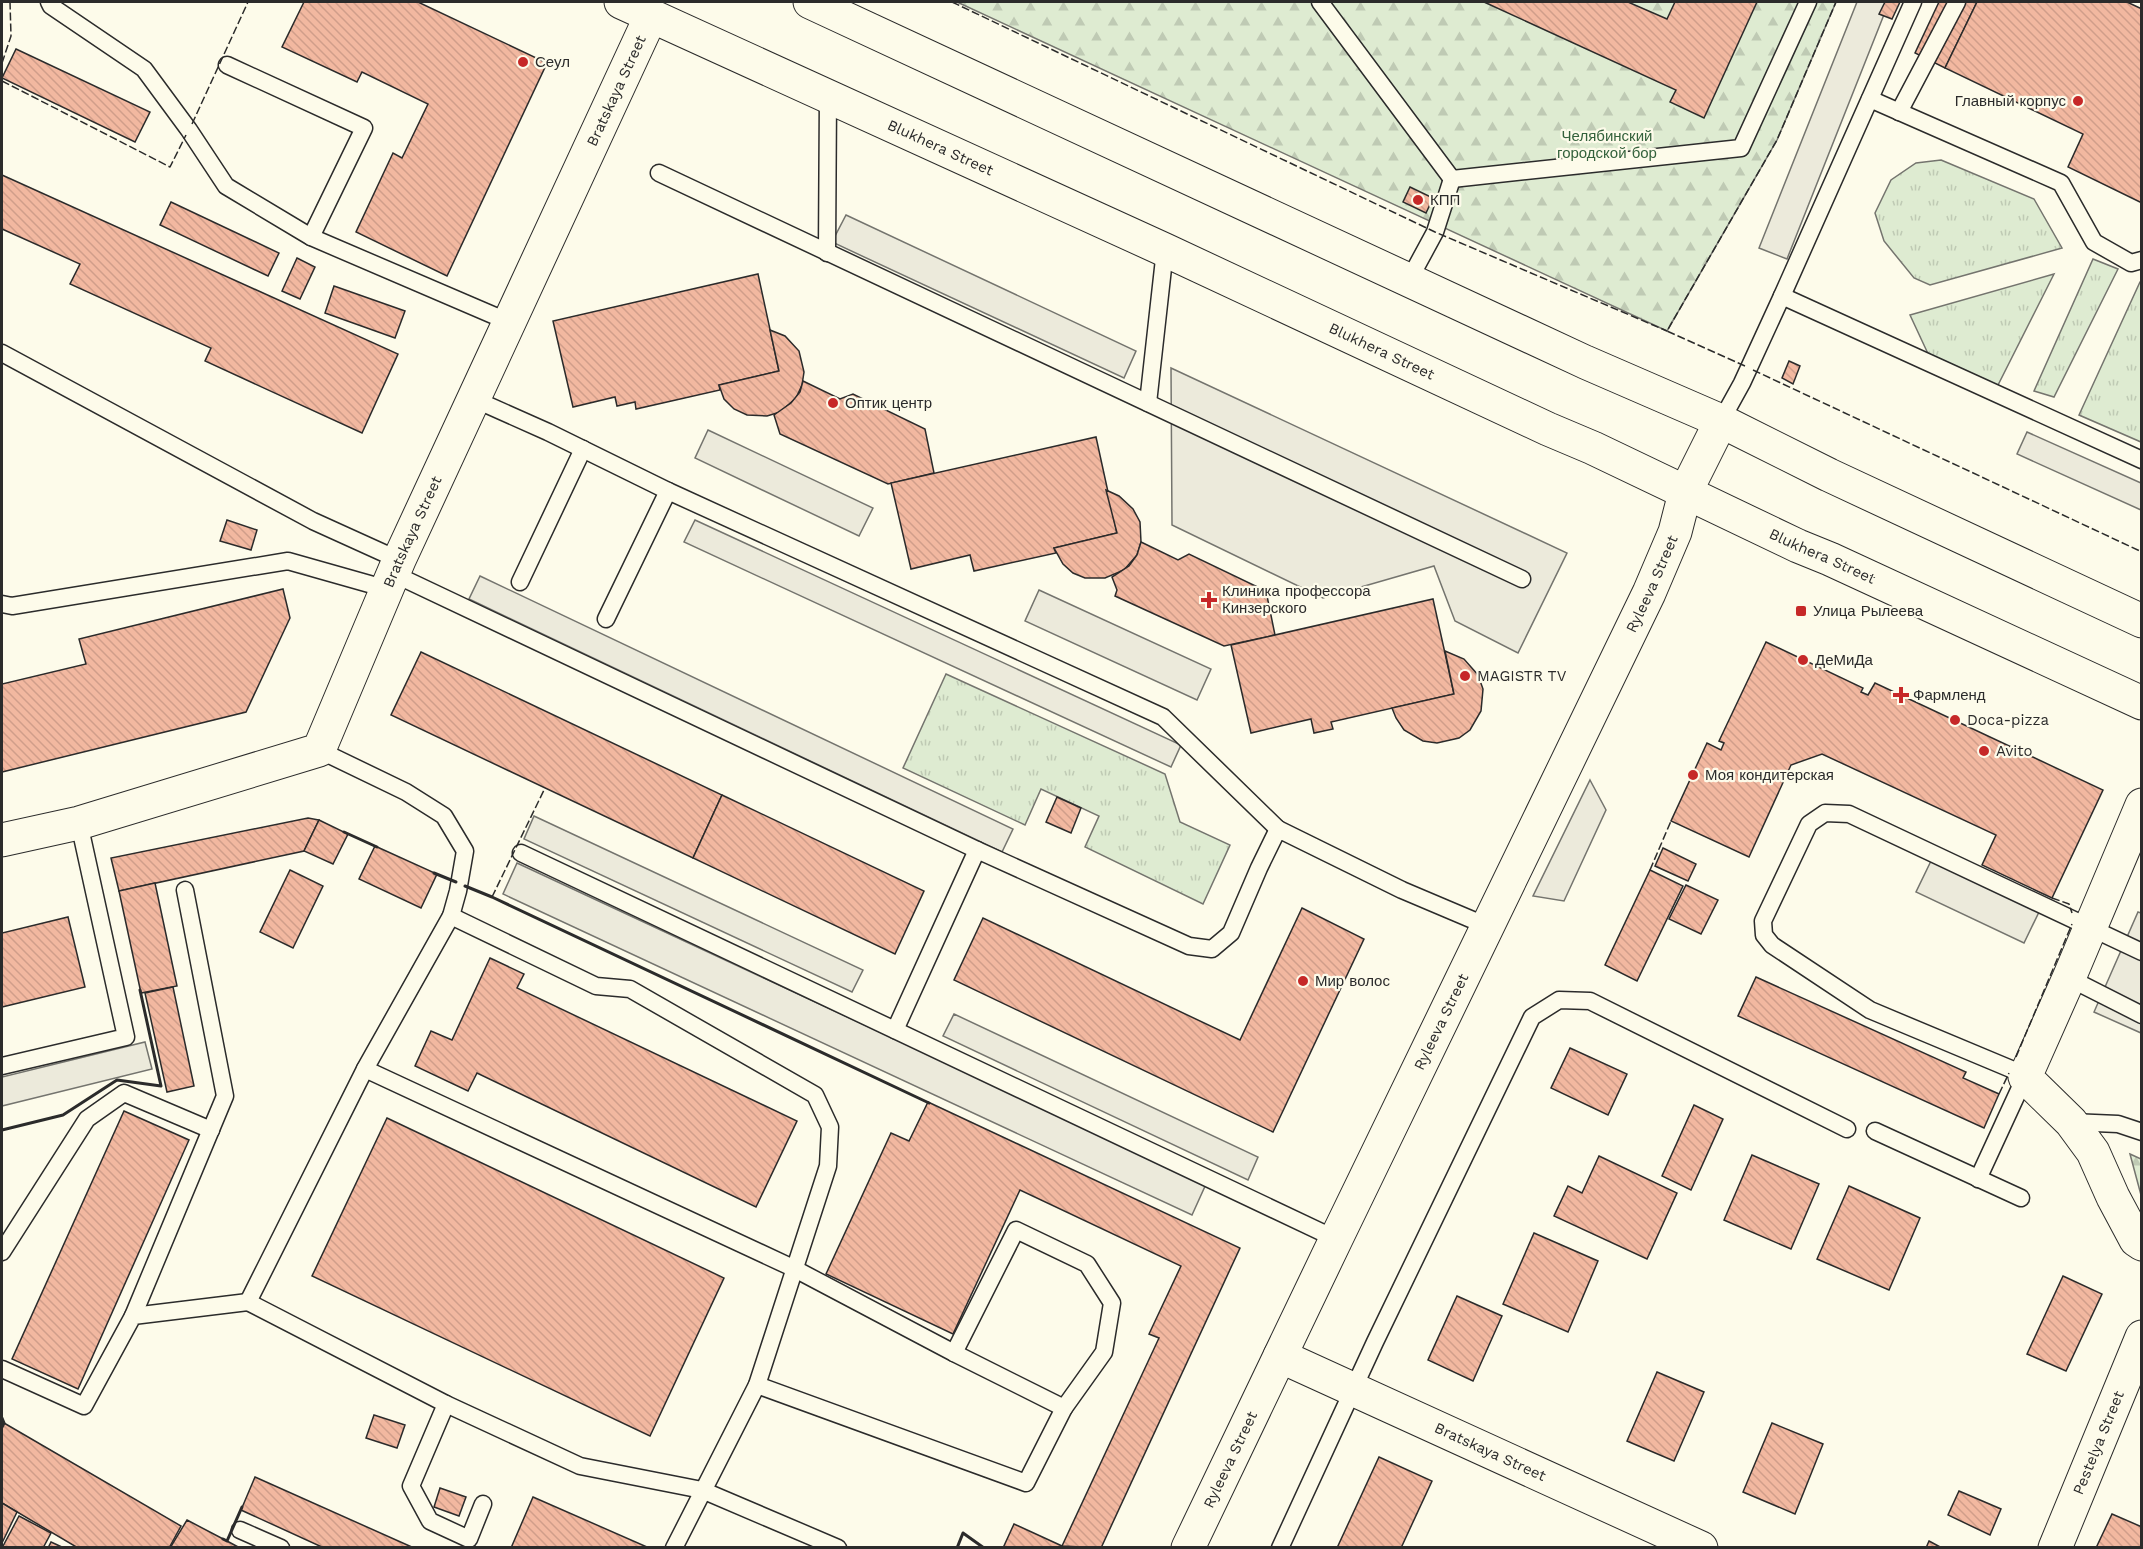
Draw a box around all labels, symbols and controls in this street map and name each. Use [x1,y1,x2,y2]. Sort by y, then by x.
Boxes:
street label: Bratskaya Street [583,32,650,149]
place label: Сеул [535,53,570,71]
marker: Сеул [516,55,530,69]
place label: Главный корпус [1955,92,2066,110]
marker: Главный корпус [2071,94,2085,108]
street label: Blukhera Street [885,116,997,180]
park label: Челябинский городской бор [1557,127,1657,162]
place label: КПП [1430,191,1460,209]
marker: КПП [1411,193,1425,207]
street label: Blukhera Street [1326,319,1438,384]
place label: Оптик центр [845,394,932,412]
marker: Оптик центр [826,396,840,410]
street label: Bratskaya Street [379,473,446,590]
street label: Blukhera Street [1766,525,1879,588]
street label: Ryleeva Street [1622,532,1682,636]
place label: Клиника профессора Кинзерского [1222,582,1371,617]
marker: Клиника профессора Кинзерского [1200,591,1218,609]
place label: Улица Рылеева [1813,602,1924,620]
marker: Улица Рылеева [1794,604,1808,618]
place label: ДеМиДа [1815,651,1874,669]
marker: ДеМиДа [1796,653,1810,667]
place label: MAGISTR TV [1477,667,1567,685]
marker: MAGISTR TV [1458,669,1472,683]
place label: Фармленд [1913,686,1986,704]
marker: Фармленд [1894,688,1908,702]
place label: Doca-pizza [1967,711,2050,729]
marker: Doca-pizza [1948,713,1962,727]
place label: Avito [1996,742,2032,760]
marker: Avito [1977,744,1991,758]
place label: Моя кондитерская [1705,766,1834,784]
marker: Моя кондитерская [1686,768,1700,782]
street label: Ryleeva Street [1410,970,1473,1073]
place label: Мир волос [1315,972,1390,990]
marker: Мир волос [1296,974,1310,988]
street label: Pestelya Street [2069,1387,2128,1497]
street label: Ryleeva Street [1200,1408,1261,1511]
street label: Bratskaya Street [1432,1419,1549,1485]

